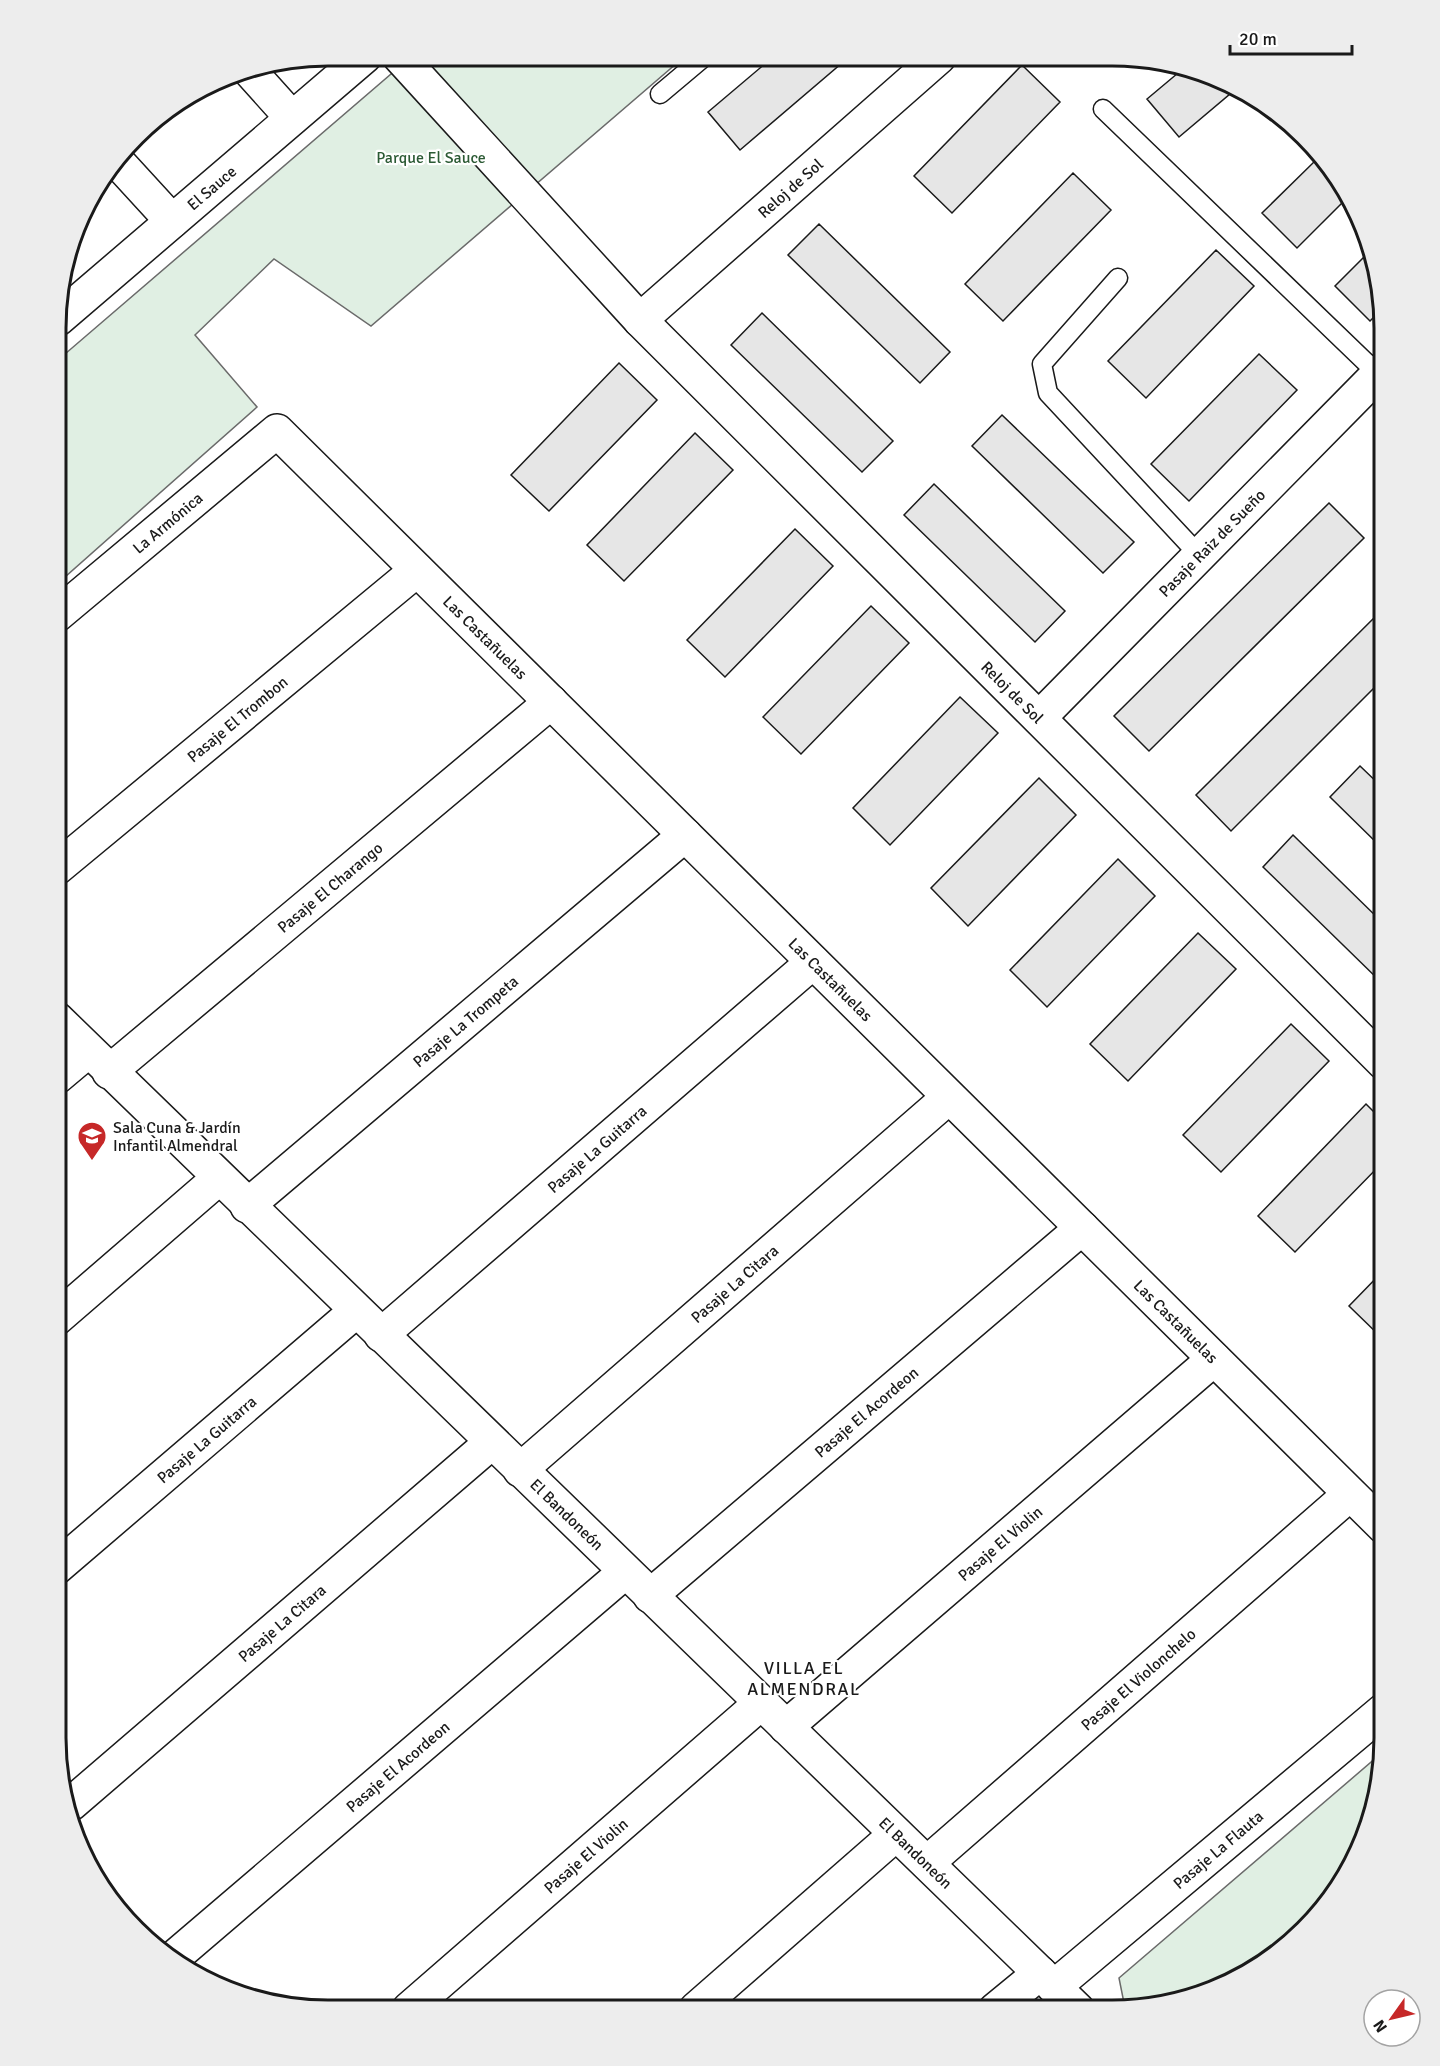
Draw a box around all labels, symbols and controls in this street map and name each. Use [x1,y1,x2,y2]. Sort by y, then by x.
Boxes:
scale bar [1230,18,1352,56]
text: 20 m [1239,28,1277,50]
park label: Parque El Sauce [376,148,486,168]
street label: Reloj de Sol [754,154,828,223]
street label: El Sauce [183,162,241,215]
street label: Pasaje Raiz de Sueño [1155,485,1270,602]
street label: La Armónica [129,488,207,558]
street label: Las Castañuelas [438,592,531,684]
street label: Reloj de Sol [976,657,1048,728]
street label: Pasaje El Trombon [184,672,292,767]
street label: Pasaje El Charango [274,838,387,938]
street label: Las Castañuelas [784,934,876,1026]
street label: Pasaje La Trompeta [409,972,523,1072]
street label: Pasaje La Guitarra [544,1101,651,1198]
place label: Sala Cuna & Jardín Infantil Almendral [113,1118,241,1156]
school or university icon: Sala Cuna & Jardín Infantil Almendral [76,1120,108,1162]
street label: Pasaje La Citara [687,1241,783,1328]
street label: Las Castañuelas [1129,1276,1222,1368]
street label: Pasaje El Acordeon [811,1363,923,1462]
street label: Pasaje La Guitarra [153,1392,261,1488]
street label: El Bandoneón [526,1475,607,1555]
street label: Pasaje El Violin [954,1502,1047,1586]
street label: Pasaje La Citara [234,1580,330,1667]
street label: Pasaje El Violonchelo [1077,1624,1200,1735]
district label: VILLA EL ALMENDRAL [747,1657,861,1700]
street label: Pasaje El Acordeon [342,1717,454,1817]
street label: Pasaje La Flauta [1169,1807,1268,1894]
street label: El Bandoneón [874,1813,956,1893]
street label: Pasaje El Violin [540,1814,632,1898]
north arrow [1362,1988,1422,2048]
text: N [1369,2016,1392,2036]

